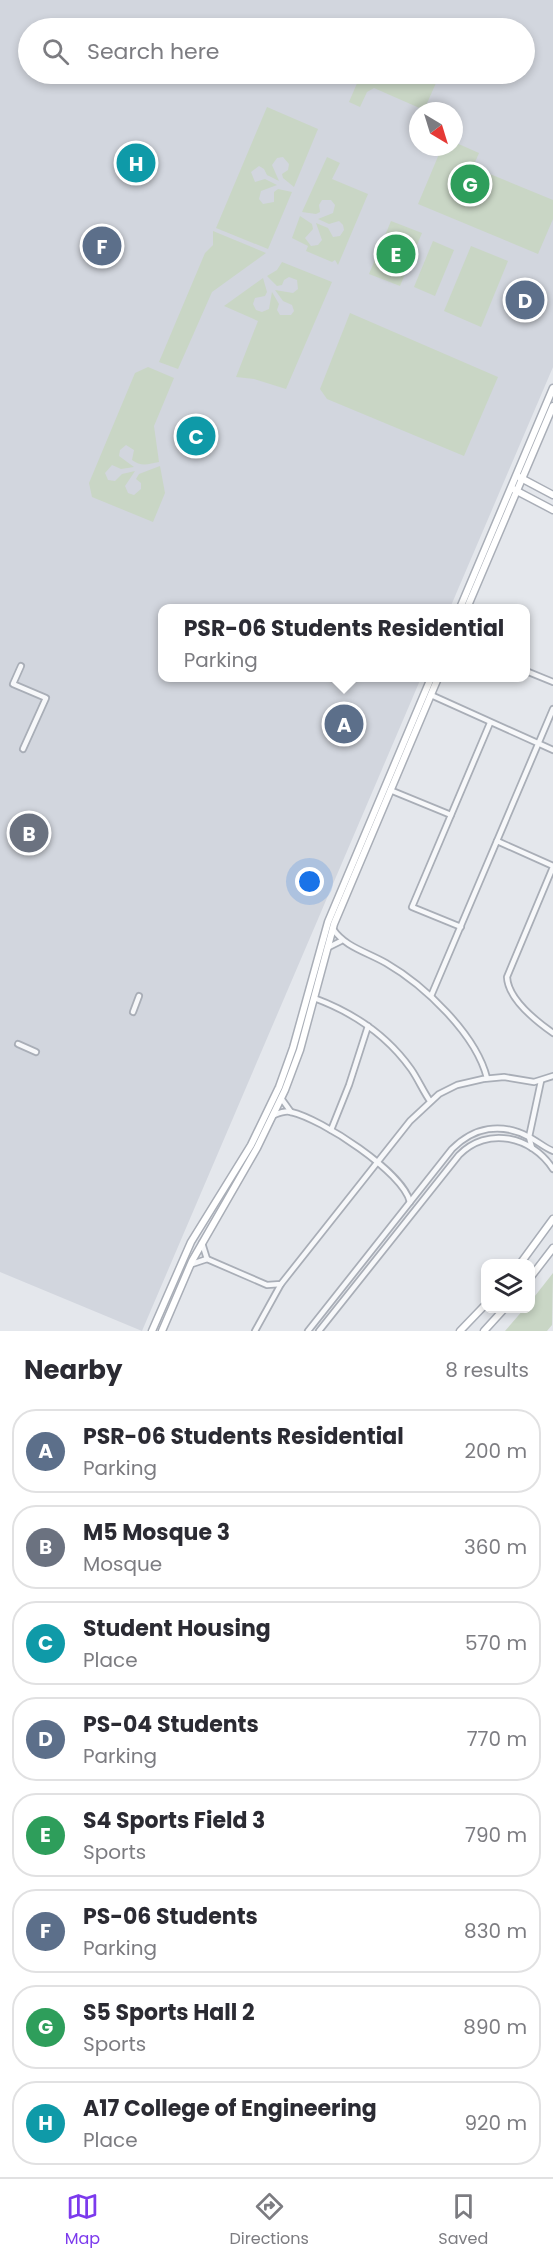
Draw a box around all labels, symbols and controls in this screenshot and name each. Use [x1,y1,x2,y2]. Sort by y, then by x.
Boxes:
search box [18,18,535,84]
icon: search [39,35,72,68]
text: Search here [87,36,220,67]
north arrow [409,102,463,156]
pin: H [116,140,156,186]
pin: G [450,162,490,207]
pin: F [82,224,122,268]
pin: E [376,232,416,276]
pin: D [506,278,544,322]
pin: C [176,414,216,458]
popup [158,604,530,682]
text: PSR-06 Students Residential [184,613,504,644]
text: Parking [184,646,258,674]
pin: A [324,702,364,746]
pin: B [9,810,48,856]
your location [295,867,324,896]
map controls [481,1259,535,1313]
button: layers [481,1259,535,1313]
text: Nearby [24,1352,122,1388]
text: 8 results [445,1356,529,1384]
text: PSR-06 Students Residential [83,1421,404,1452]
text: A [38,1437,53,1465]
text: 200 m [464,1437,527,1465]
text: Parking [83,1454,157,1482]
text: M5 Mosque 3 [83,1517,230,1548]
text: B [39,1533,52,1561]
text: 360 m [464,1533,527,1561]
text: Mosque [83,1550,162,1578]
text: Student Housing [83,1613,271,1644]
text: C [38,1629,53,1657]
text: 570 m [465,1629,527,1657]
text: Place [83,1646,138,1674]
text: PS-04 Students [83,1709,259,1740]
text: D [38,1725,53,1753]
text: 770 m [467,1725,527,1753]
text: Parking [83,1742,157,1770]
text: S4 Sports Field 3 [83,1805,265,1836]
text: E [40,1821,51,1849]
text: 790 m [465,1821,527,1849]
text: Sports [83,1838,146,1866]
text: PS-06 Students [83,1901,258,1932]
text: F [40,1917,51,1945]
text: 830 m [464,1917,527,1945]
text: Parking [83,1934,157,1962]
text: S5 Sports Hall 2 [83,1997,255,2028]
text: G [38,2013,53,2041]
text: 890 m [463,2013,527,2041]
text: Sports [83,2030,146,2058]
text: A17 College of Engineering [83,2093,377,2124]
text: H [38,2109,53,2137]
text: 920 m [464,2109,527,2137]
text: Place [83,2126,138,2154]
tab: Map [65,2190,100,2251]
tab: Directions [230,2190,309,2251]
tab: Saved [438,2190,488,2251]

